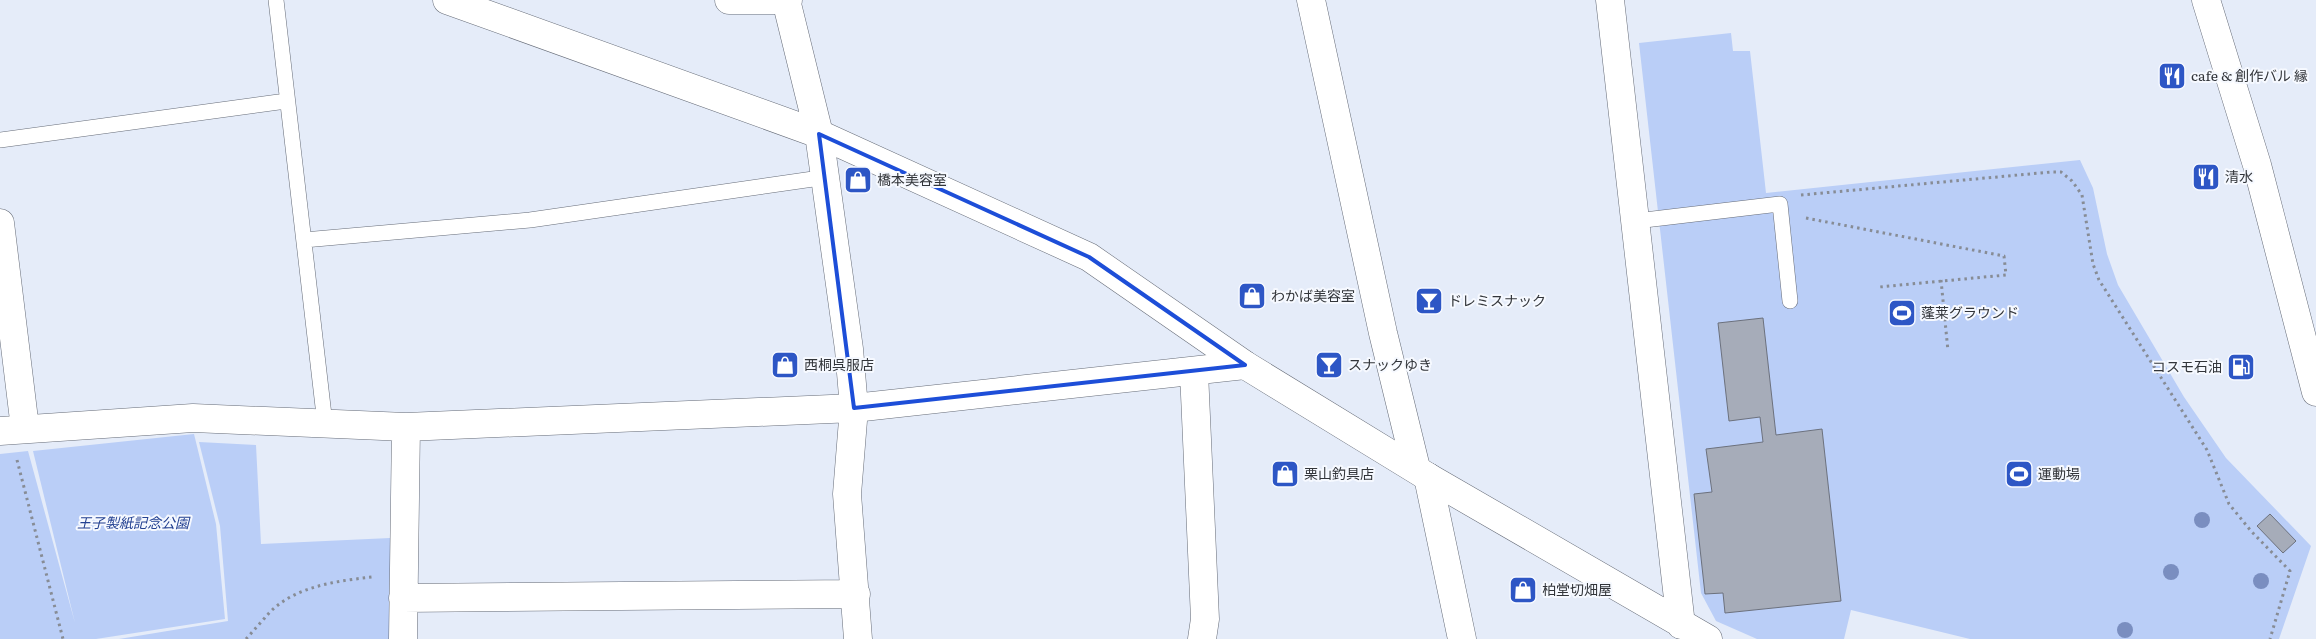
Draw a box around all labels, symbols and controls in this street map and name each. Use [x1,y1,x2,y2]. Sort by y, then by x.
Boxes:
restaurant icon: cafe & 創作バル 縁 [2157,61,2187,91]
place label: cafe & 創作バル 縁 [2191,65,2308,85]
restaurant icon: 清水 [2191,162,2221,192]
shop icon: 橋本美容室 [843,165,873,195]
place label: 清水 [2225,166,2253,186]
place label: 橋本美容室 [877,169,947,189]
shop icon: わかば美容室 [1237,281,1267,311]
place label: わかば美容室 [1271,285,1355,305]
bar icon: ドレミスナック [1414,286,1444,316]
place label: ドレミスナック [1448,290,1546,310]
sports icon: 蓬莱グラウンド [1887,298,1917,328]
place label: 蓬莱グラウンド [1921,302,2019,322]
shop icon: 西桐呉服店 [770,350,800,380]
bar icon: スナックゆき [1314,350,1344,380]
fuel station icon: コスモ石油 [2226,352,2256,382]
place label: 西桐呉服店 [804,354,874,374]
place label: スナックゆき [1348,354,1432,374]
place label: コスモ石油 [2152,356,2222,376]
shop icon: 栗山釣具店 [1270,459,1300,489]
sports icon: 運動場 [2004,459,2034,489]
place label: 栗山釣具店 [1304,463,1374,483]
place label: 運動場 [2038,463,2080,483]
park label: 王子製紙記念公園 [77,512,191,532]
shop icon: 柏堂切畑屋 [1508,575,1538,605]
place label: 柏堂切畑屋 [1542,579,1612,599]

